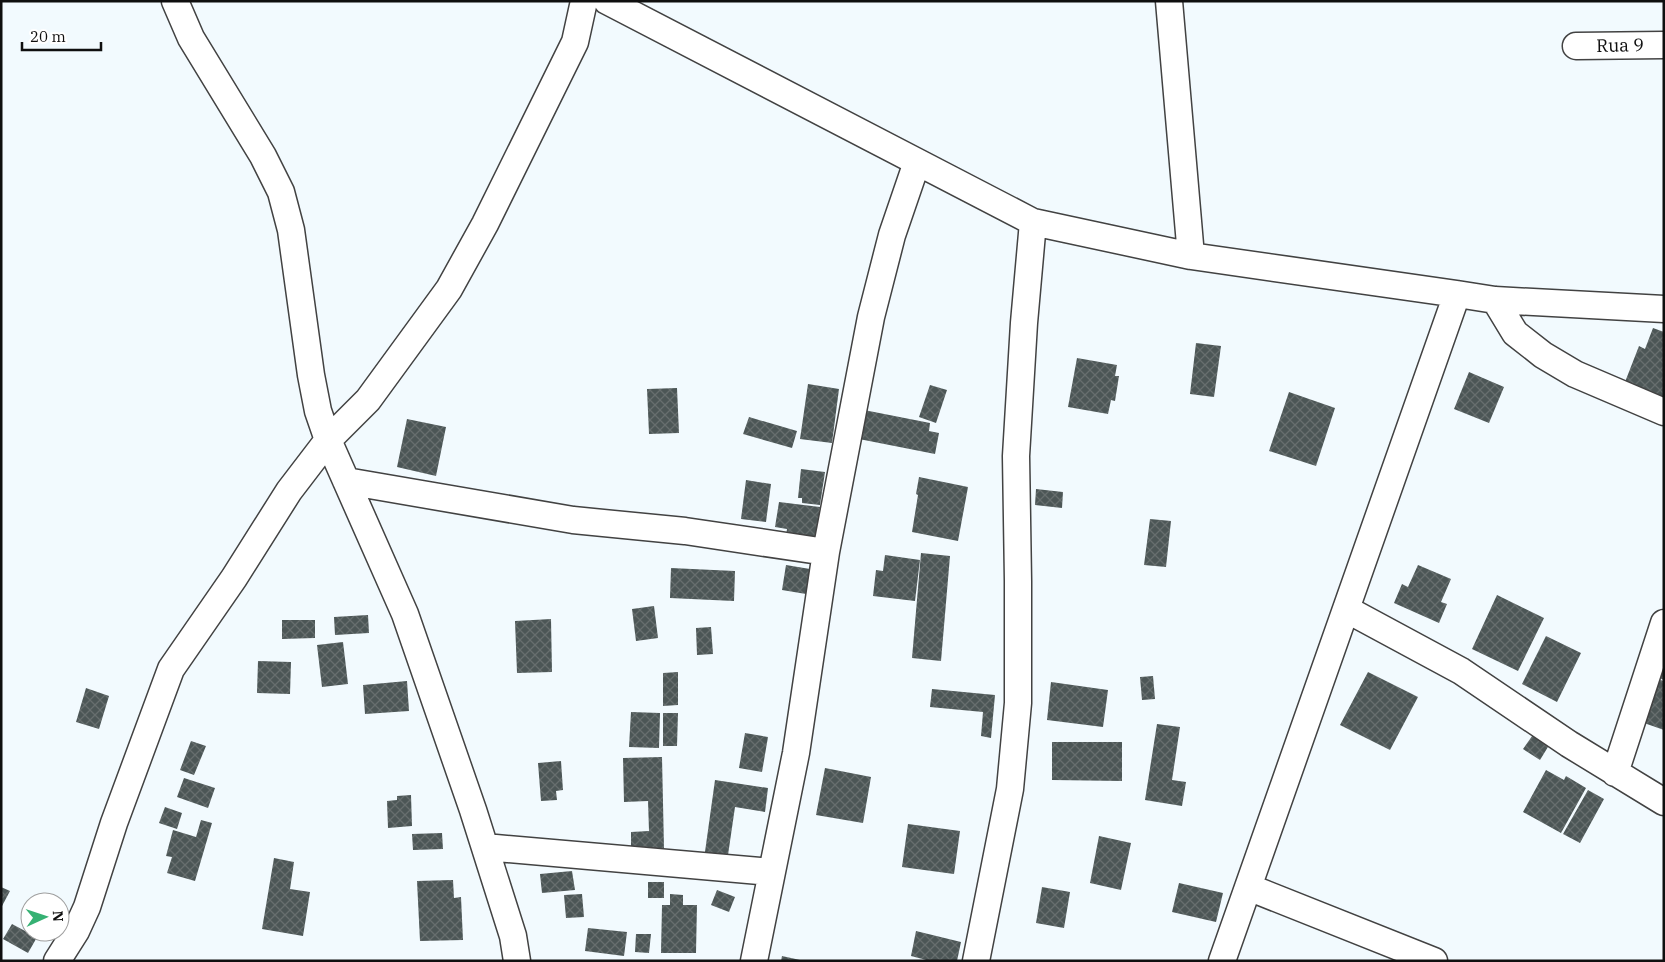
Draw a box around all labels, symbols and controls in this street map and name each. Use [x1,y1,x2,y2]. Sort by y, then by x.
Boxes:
scale bar [22,20,101,52]
text: 20 m [30,27,66,46]
street label: Rua 9 [1596,33,1644,57]
north arrow [20,892,70,942]
text: N [49,910,67,922]

